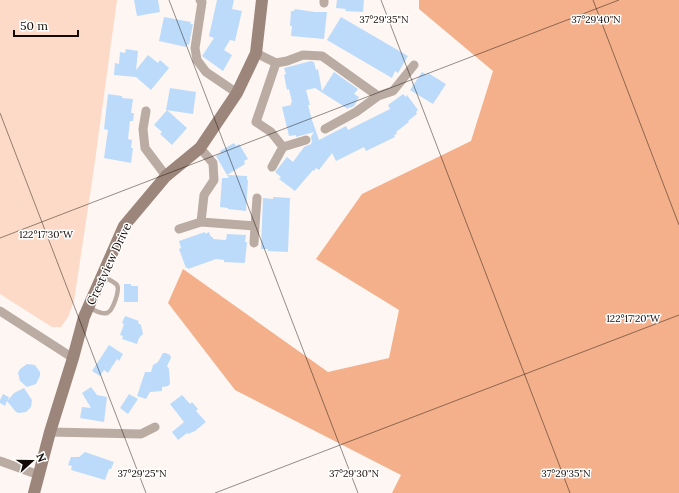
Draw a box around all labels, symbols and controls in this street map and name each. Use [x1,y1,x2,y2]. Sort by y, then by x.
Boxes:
scale bar [14,12,78,38]
text: 37°29'35"N [359,13,409,26]
text: 37°29'40"N [571,13,621,26]
text: 50 m [20,18,48,33]
street label: Crestview Drive [83,220,134,307]
text: 122°17'30"W [19,228,74,241]
text: 122°17'20"W [606,312,661,325]
north arrow [12,441,52,481]
text: N [33,451,50,464]
text: 37°29'25"N [117,467,167,480]
text: 37°29'30"N [329,467,379,480]
text: 37°29'35"N [541,467,591,480]

